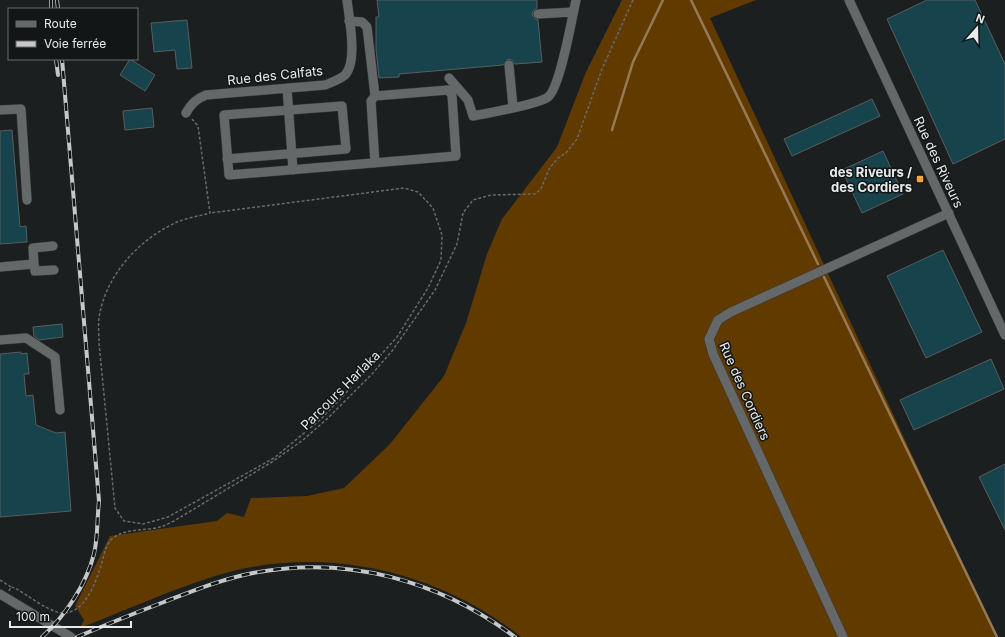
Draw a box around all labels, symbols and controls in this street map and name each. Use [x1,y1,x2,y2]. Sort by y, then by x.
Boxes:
legend [8,8,138,60]
north arrow [957,8,997,48]
text: N [974,11,987,27]
text: Route [44,16,77,31]
text: Voie ferrée [44,36,106,51]
street label: Rue des Calfats [226,62,324,88]
street label: Rue des Riveurs [911,114,967,210]
place label: des Riveurs / des Cordiers [830,164,912,195]
marker: des Riveurs / des Cordiers [915,174,925,184]
street label: Rue des Cordiers [716,339,774,443]
street label: Parcours Harlaka [297,347,383,433]
scale bar [10,603,131,629]
text: 100 m [16,609,50,624]

